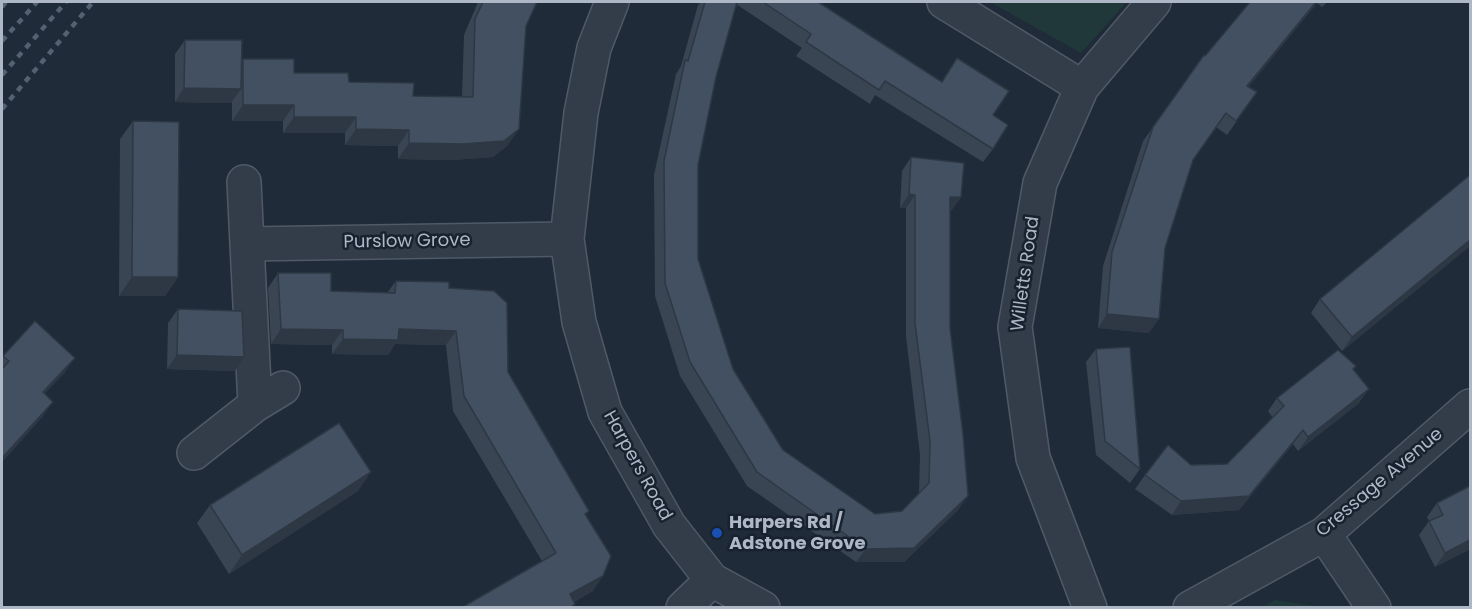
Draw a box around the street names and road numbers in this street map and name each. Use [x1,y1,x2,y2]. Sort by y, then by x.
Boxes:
street label: Willetts Road [1007,215,1045,333]
street label: Purslow Grove [343,230,471,254]
street label: Harpers Road [598,407,676,525]
street label: Cressage Avenue [1312,424,1448,542]

